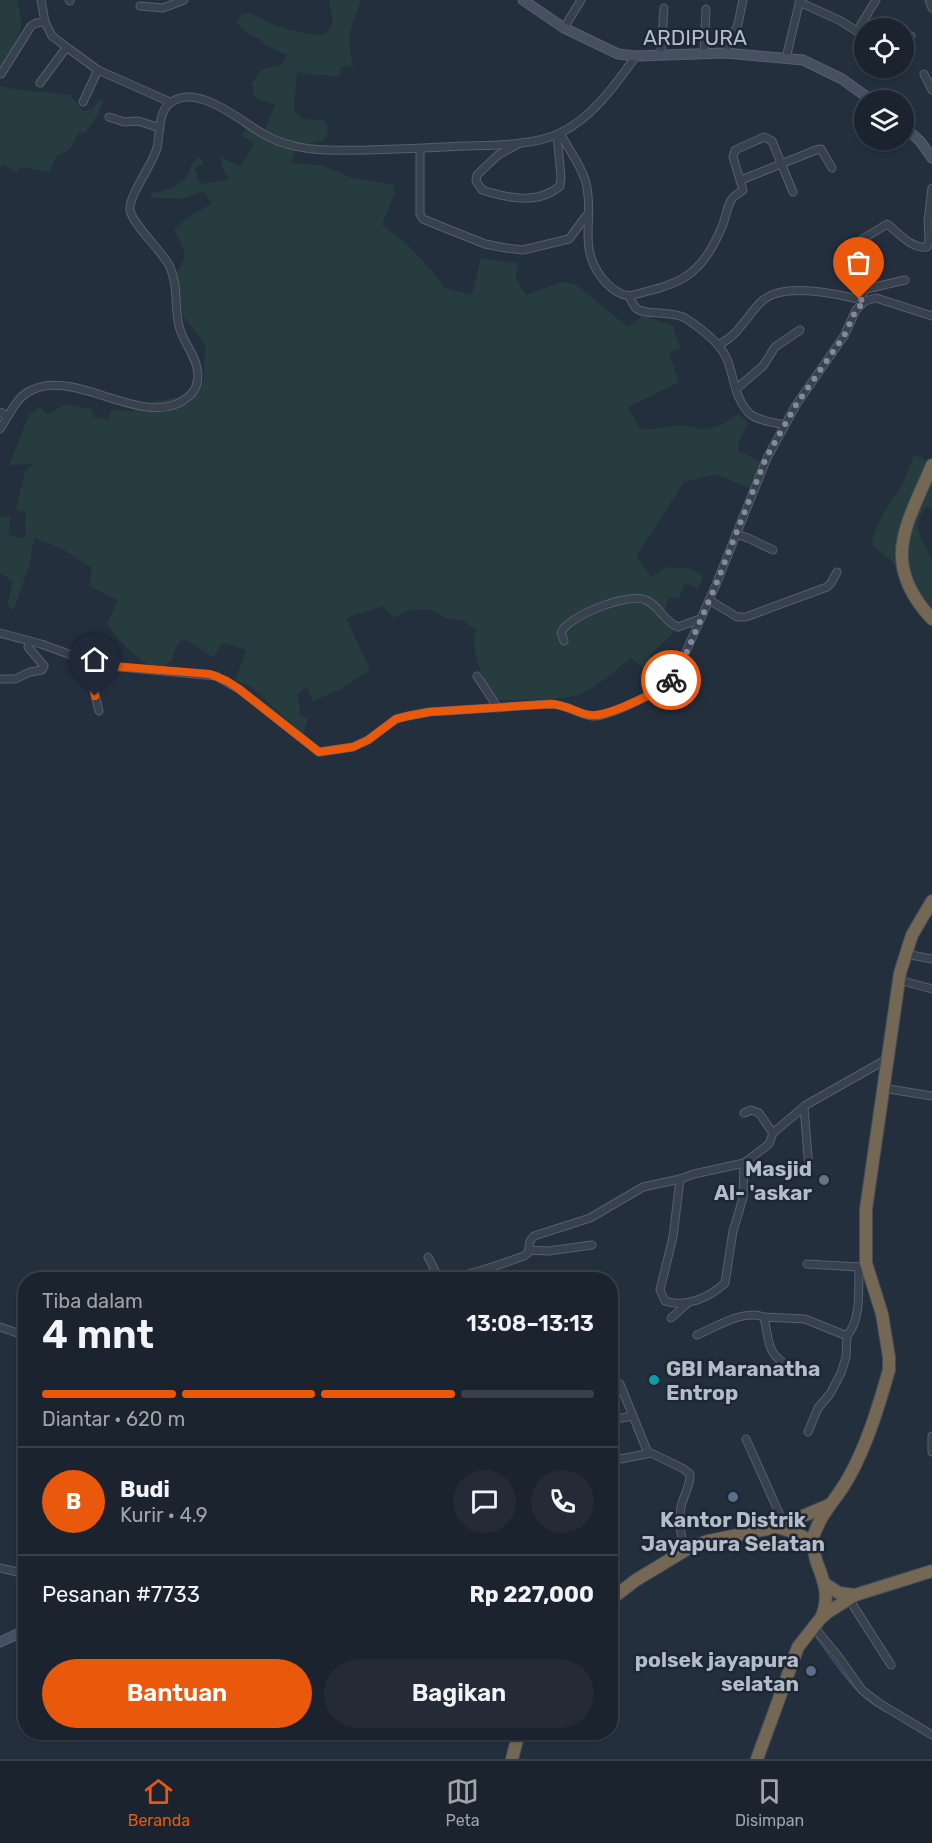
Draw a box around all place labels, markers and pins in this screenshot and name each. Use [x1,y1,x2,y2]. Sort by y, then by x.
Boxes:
pin [833,237,884,299]
pin [69,634,120,696]
place label: Masjid Al- 'askar [714,1156,812,1205]
marker: Masjid Al- 'askar [817,1173,831,1187]
place label: GBI Maranatha Entrop [666,1356,820,1405]
marker: GBI Maranatha Entrop [647,1373,661,1387]
marker: Kantor Distrik Jayapura Selatan [726,1490,740,1504]
place label: Kantor Distrik Jayapura Selatan [641,1507,825,1556]
place label: polsek jayapura selatan [635,1647,799,1696]
marker: polsek jayapura selatan [804,1664,818,1678]

